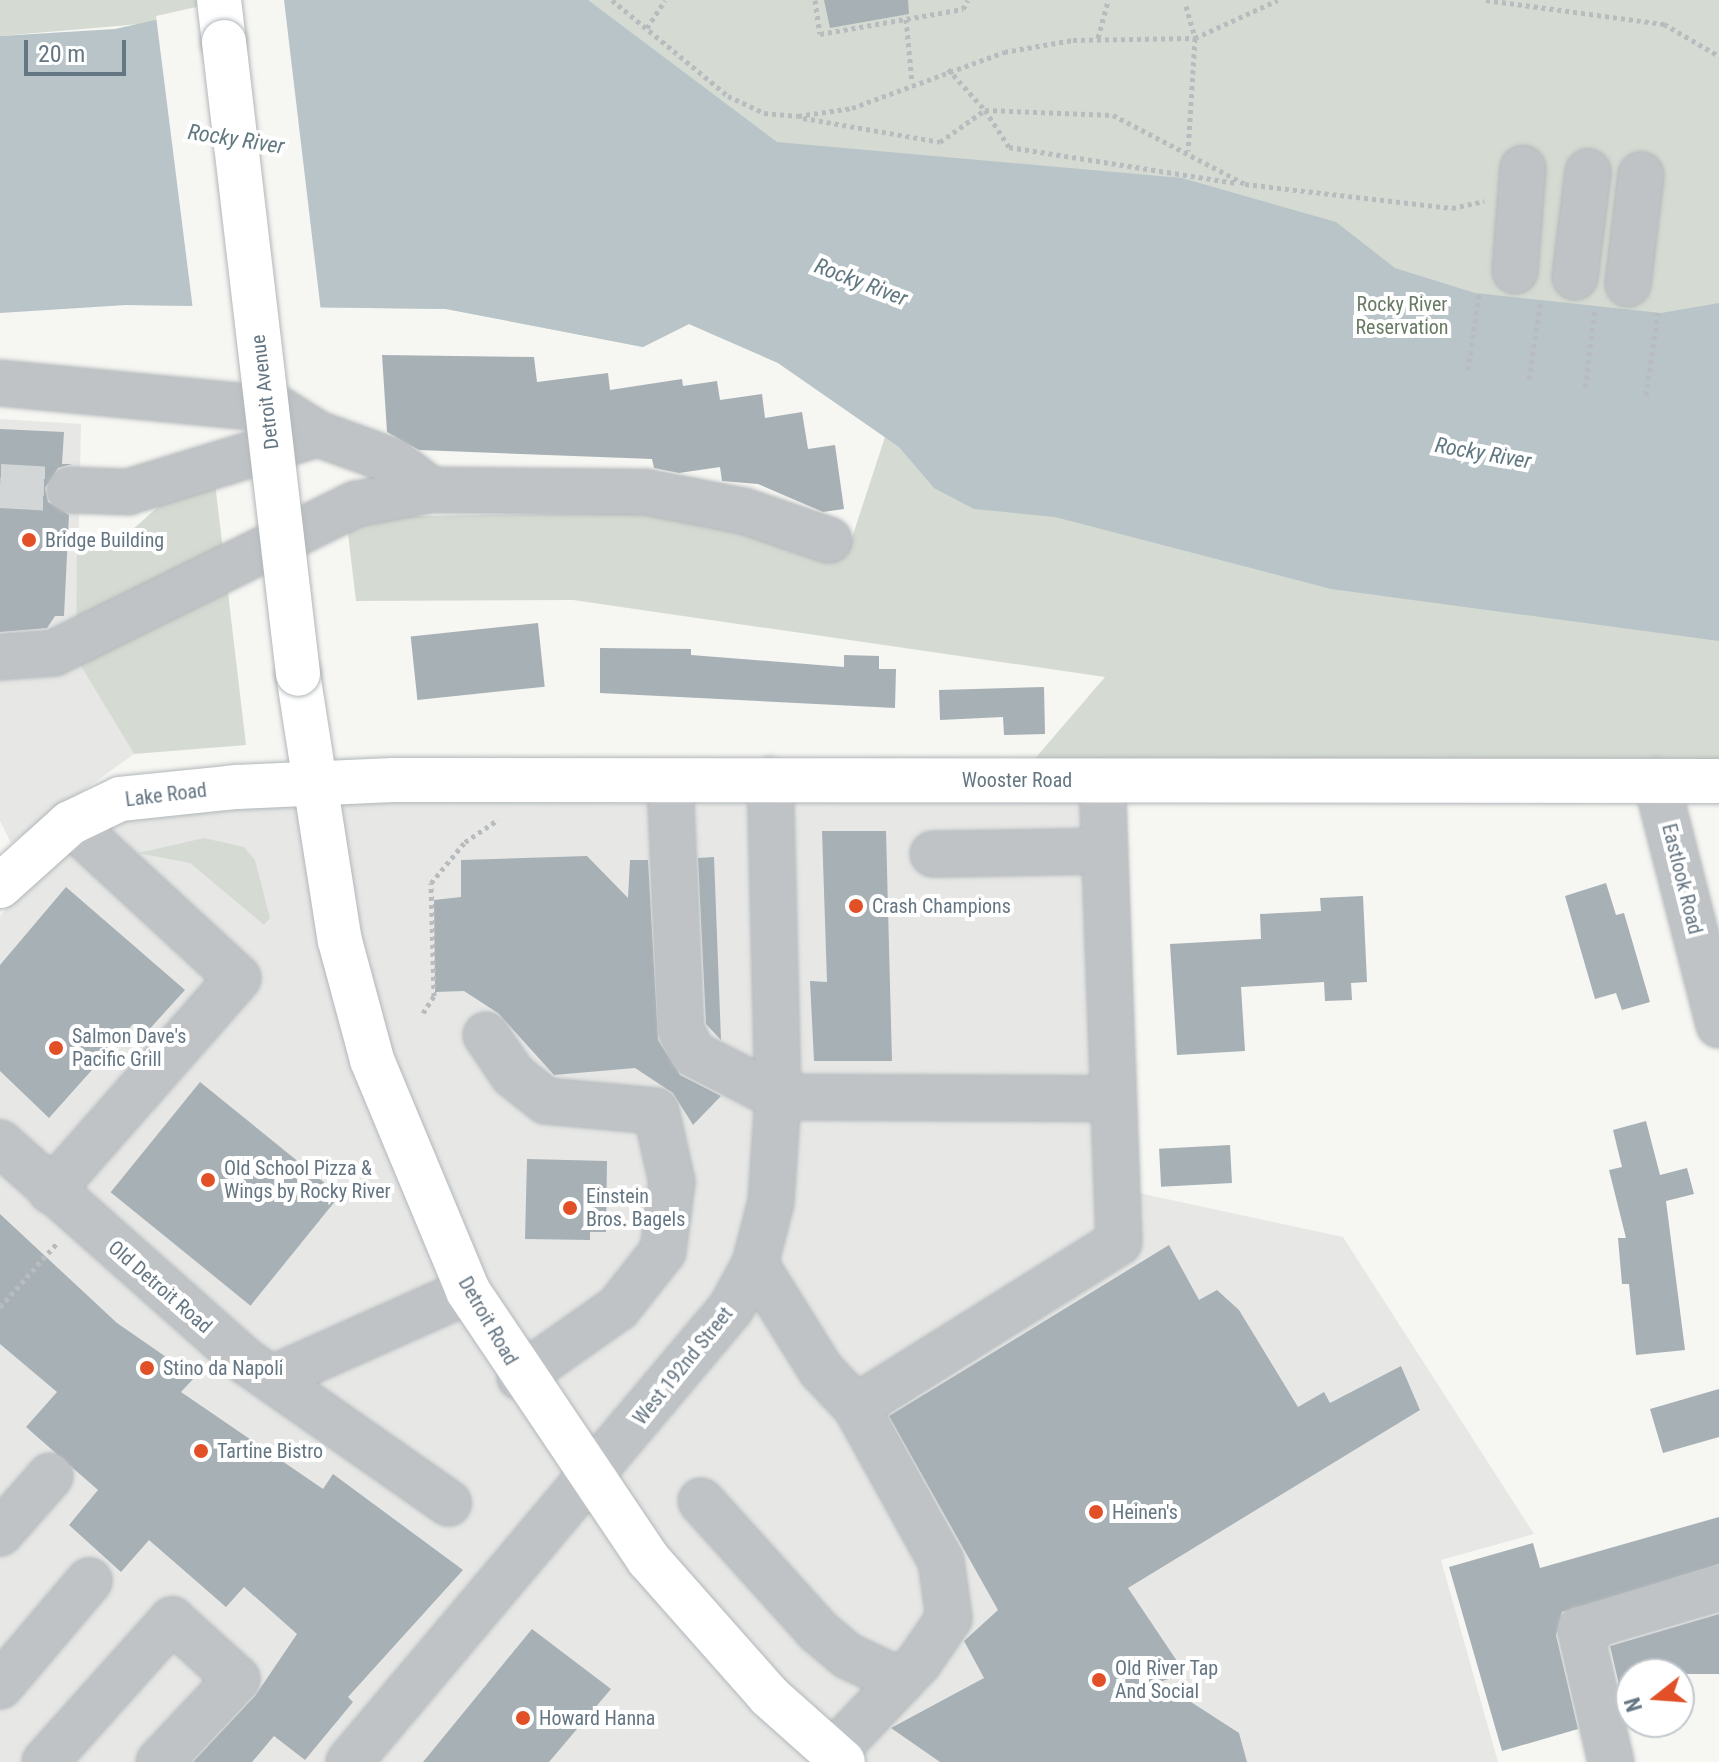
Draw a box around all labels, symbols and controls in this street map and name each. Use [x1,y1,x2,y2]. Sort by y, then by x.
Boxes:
scale bar [28,24,130,74]
text: 20 m [38,40,85,68]
water label: Rocky River [186,118,286,160]
water label: Rocky River [811,252,911,312]
park label: Rocky River Reservation [1356,293,1448,340]
street label: Detroit Avenue [246,333,284,451]
water label: Rocky River [1433,432,1533,474]
place label: Bridge Building [45,528,164,552]
marker: Bridge Building [20,531,38,549]
street label: Wooster Road [962,768,1072,792]
street label: Lake Road [124,778,208,812]
street label: Eastlook Road [1657,821,1707,937]
place label: Crash Champions [872,894,1011,918]
marker: Crash Champions [847,897,865,915]
place label: Salmon Dave's Pacific Grill [72,1024,186,1071]
marker: Salmon Dave's Pacific Grill [47,1039,65,1057]
place label: Old School Pizza & Wings by Rocky River [224,1156,391,1203]
marker: Old School Pizza & Wings by Rocky River [199,1171,217,1189]
place label: Einstein Bros. Bagels [586,1184,685,1231]
marker: Einstein Bros. Bagels [561,1199,579,1217]
street label: Old Detroit Road [103,1236,217,1338]
street label: Detroit Road [453,1273,523,1369]
street label: West 192nd Street [628,1302,738,1430]
place label: Stino da Napoli [163,1356,283,1380]
marker: Stino da Napoli [138,1359,156,1377]
place label: Tartine Bistro [217,1439,323,1463]
marker: Tartine Bistro [192,1442,210,1460]
place label: Heinen's [1112,1500,1178,1524]
marker: Heinen's [1087,1503,1105,1521]
place label: Old River Tap And Social [1115,1656,1219,1703]
north arrow [1615,1658,1695,1738]
marker: Old River Tap And Social [1090,1671,1108,1689]
text: N [1620,1694,1647,1715]
place label: Howard Hanna [539,1706,655,1730]
marker: Howard Hanna [514,1709,532,1727]

